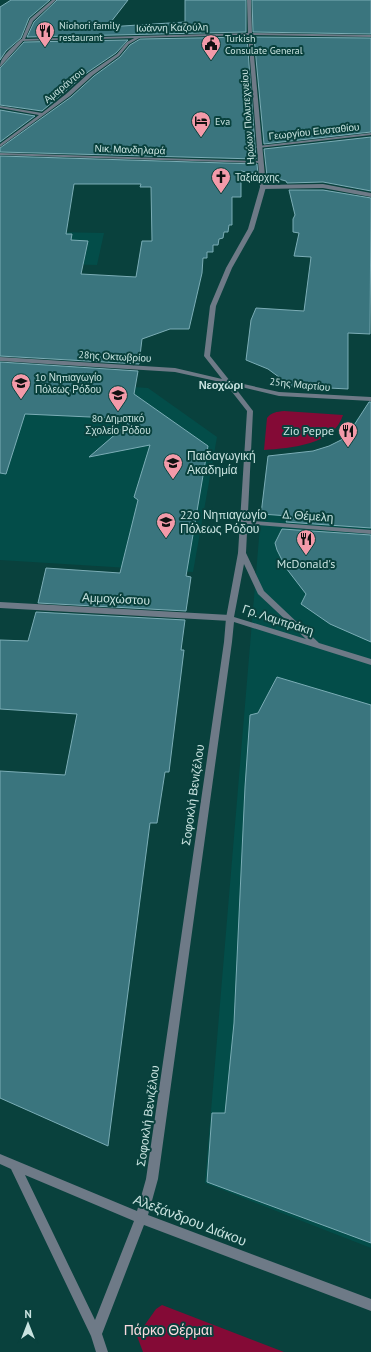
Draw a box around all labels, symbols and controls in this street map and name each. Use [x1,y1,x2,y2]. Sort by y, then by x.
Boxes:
place label: Niohori family restaurant [59,19,120,44]
restaurant icon: Niohori family restaurant [34,20,56,48]
street label: Ιωάννη Καζούλη [136,20,208,35]
place label: Turkish Consulate General [225,32,303,57]
public building icon: Turkish Consulate General [200,33,222,61]
street label: Αμαράντου [41,65,88,106]
street label: Ηρώων Πολυτεχνείου [238,69,257,165]
hotel icon: Eva [190,110,212,138]
place label: Eva [215,115,230,128]
street label: Γεωργίου Ευσταθίου [268,120,360,143]
street label: Νικ. Μανδηλαρά [94,142,166,157]
church icon: Ταξιάρχης [210,166,232,194]
place label: Ταξιάρχης [235,171,280,184]
street label: 28ης Οκτωβρίου [78,348,152,365]
place label: 1ο Νηπιαγωγίο Πόλεως Ρόδου [35,371,102,396]
school or university icon: 1ο Νηπιαγωγίο Πόλεως Ρόδου [10,372,32,400]
street label: 25ης Μαρτίου [269,375,331,394]
district label: Νεοχώρι [199,378,243,392]
school or university icon: 8ο Δημοτικό Σχολείο Ρόδου [107,384,129,412]
place label: 8ο Δημοτικό Σχολείο Ρόδου [85,412,151,437]
restaurant icon: Zio Peppe [337,420,359,448]
place label: Zio Peppe [283,423,334,438]
place label: Παιδαγωγική Ακαδημία [187,448,256,477]
school or university icon: Παιδαγωγική Ακαδημία [162,452,184,480]
street label: Δ. Θέμελη [282,506,334,525]
place label: 22ο Νηπιαγωγίο Πόλεως Ρόδου [180,507,267,536]
school or university icon: 22ο Νηπιαγωγίο Πόλεως Ρόδου [155,511,177,539]
restaurant icon: McDonald's [295,528,317,556]
place label: McDonald's [277,556,335,571]
street label: Αμμοχώστου [82,589,150,608]
street label: Γρ. Λαμπράκη [241,601,316,638]
street label: Σοφοκλή Βενιζέλου [178,743,207,847]
street label: Σοφοκλή Βενιζέλου [133,1064,162,1168]
street label: Αλεξάνδρου Διάκου [131,1190,249,1250]
north arrow [8,1304,48,1344]
text: N [24,1307,32,1321]
park label: Πάρκο Θέρμαι [124,1321,212,1339]

